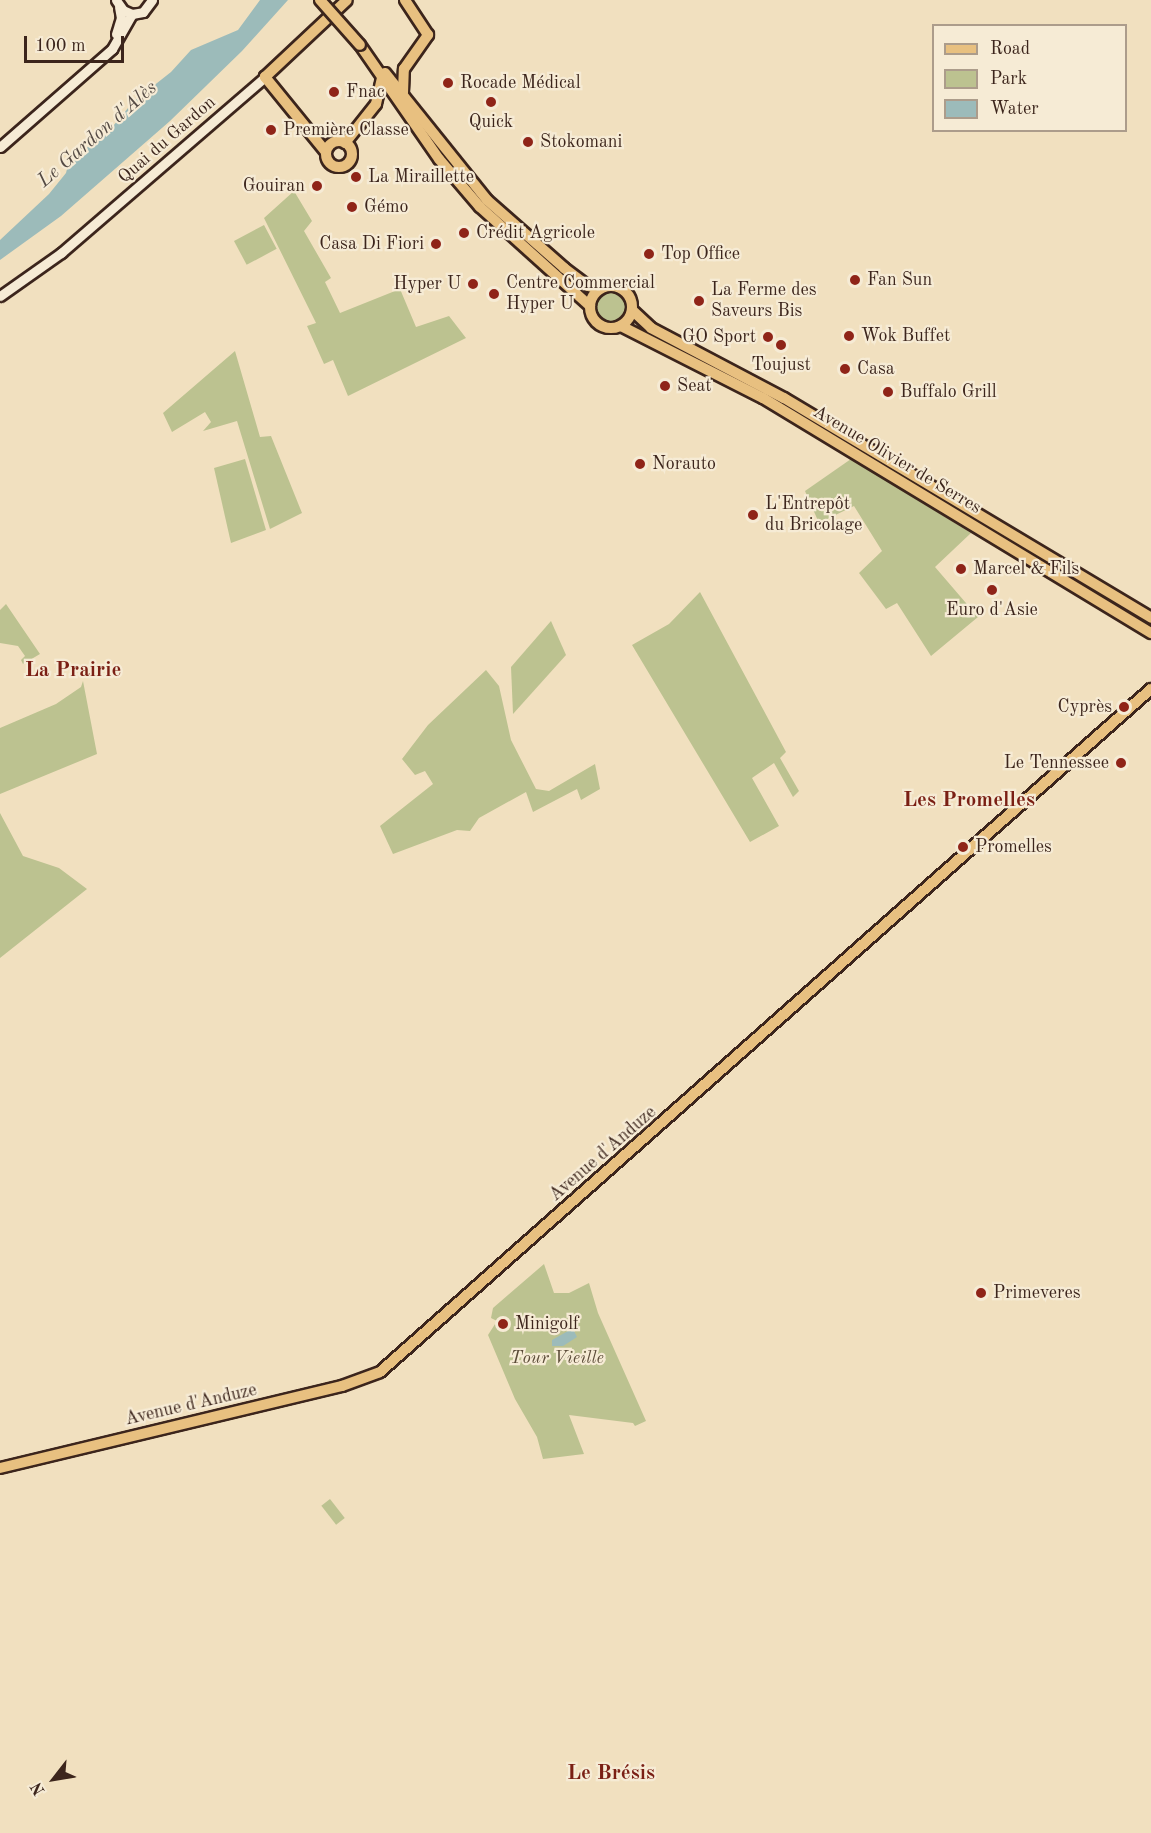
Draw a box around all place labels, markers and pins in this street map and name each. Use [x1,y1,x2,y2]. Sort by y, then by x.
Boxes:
place label: Rocade Médical [460,72,580,94]
marker: Rocade Médical [441,76,455,90]
place label: Fnac [346,81,385,103]
marker: Fnac [327,85,341,99]
marker: Quick [484,95,498,109]
place label: Quick [469,111,513,133]
place label: Première Classe [283,119,409,141]
marker: Première Classe [264,123,278,137]
place label: Stokomani [540,131,622,153]
marker: Stokomani [521,135,535,149]
place label: La Miraillette [368,166,474,188]
marker: La Miraillette [349,170,363,184]
place label: Gouiran [243,175,305,197]
marker: Gouiran [310,179,324,193]
place label: Gémo [364,196,408,218]
marker: Gémo [345,200,359,214]
place label: Crédit Agricole [476,222,595,244]
marker: Crédit Agricole [457,226,471,240]
place label: Casa Di Fiori [319,233,424,255]
marker: Casa Di Fiori [429,237,443,251]
place label: Top Office [661,243,740,265]
marker: Top Office [642,247,656,261]
place label: Fan Sun [867,269,932,291]
place label: Hyper U [393,273,461,295]
place label: Centre Commercial Hyper U [506,273,655,316]
marker: Fan Sun [848,273,862,287]
marker: Hyper U [466,277,480,291]
place label: La Ferme des Saveurs Bis [711,280,817,322]
marker: Centre Commercial Hyper U [487,287,501,301]
marker: La Ferme des Saveurs Bis [692,294,706,308]
place label: Wok Buffet [861,325,950,347]
place label: GO Sport [682,326,756,348]
marker: Wok Buffet [842,329,856,343]
marker: GO Sport [761,330,775,344]
marker: Toujust [774,338,788,352]
place label: Toujust [751,354,811,376]
place label: Casa [857,358,895,380]
marker: Casa [838,362,852,376]
place label: Seat [677,375,712,397]
marker: Seat [658,379,672,393]
place label: Buffalo Grill [900,381,997,403]
marker: Buffalo Grill [881,385,895,399]
place label: Norauto [652,453,716,475]
marker: Norauto [633,457,647,471]
place label: L'Entrepôt du Bricolage [765,494,862,536]
marker: L'Entrepôt du Bricolage [746,508,760,522]
place label: Marcel & Fils [973,558,1079,580]
marker: Marcel & Fils [954,562,968,576]
marker: Euro d'Asie [985,583,999,597]
place label: Euro d'Asie [946,599,1038,621]
place label: Cyprès [1058,696,1112,718]
marker: Cyprès [1117,700,1131,714]
place label: Le Tennessee [1004,752,1109,774]
marker: Le Tennessee [1114,756,1128,770]
place label: Promelles [975,836,1052,858]
marker: Promelles [956,840,970,854]
place label: Primeveres [993,1282,1080,1304]
marker: Primeveres [974,1286,988,1300]
place label: Minigolf [515,1313,579,1335]
marker: Minigolf [496,1317,510,1331]

